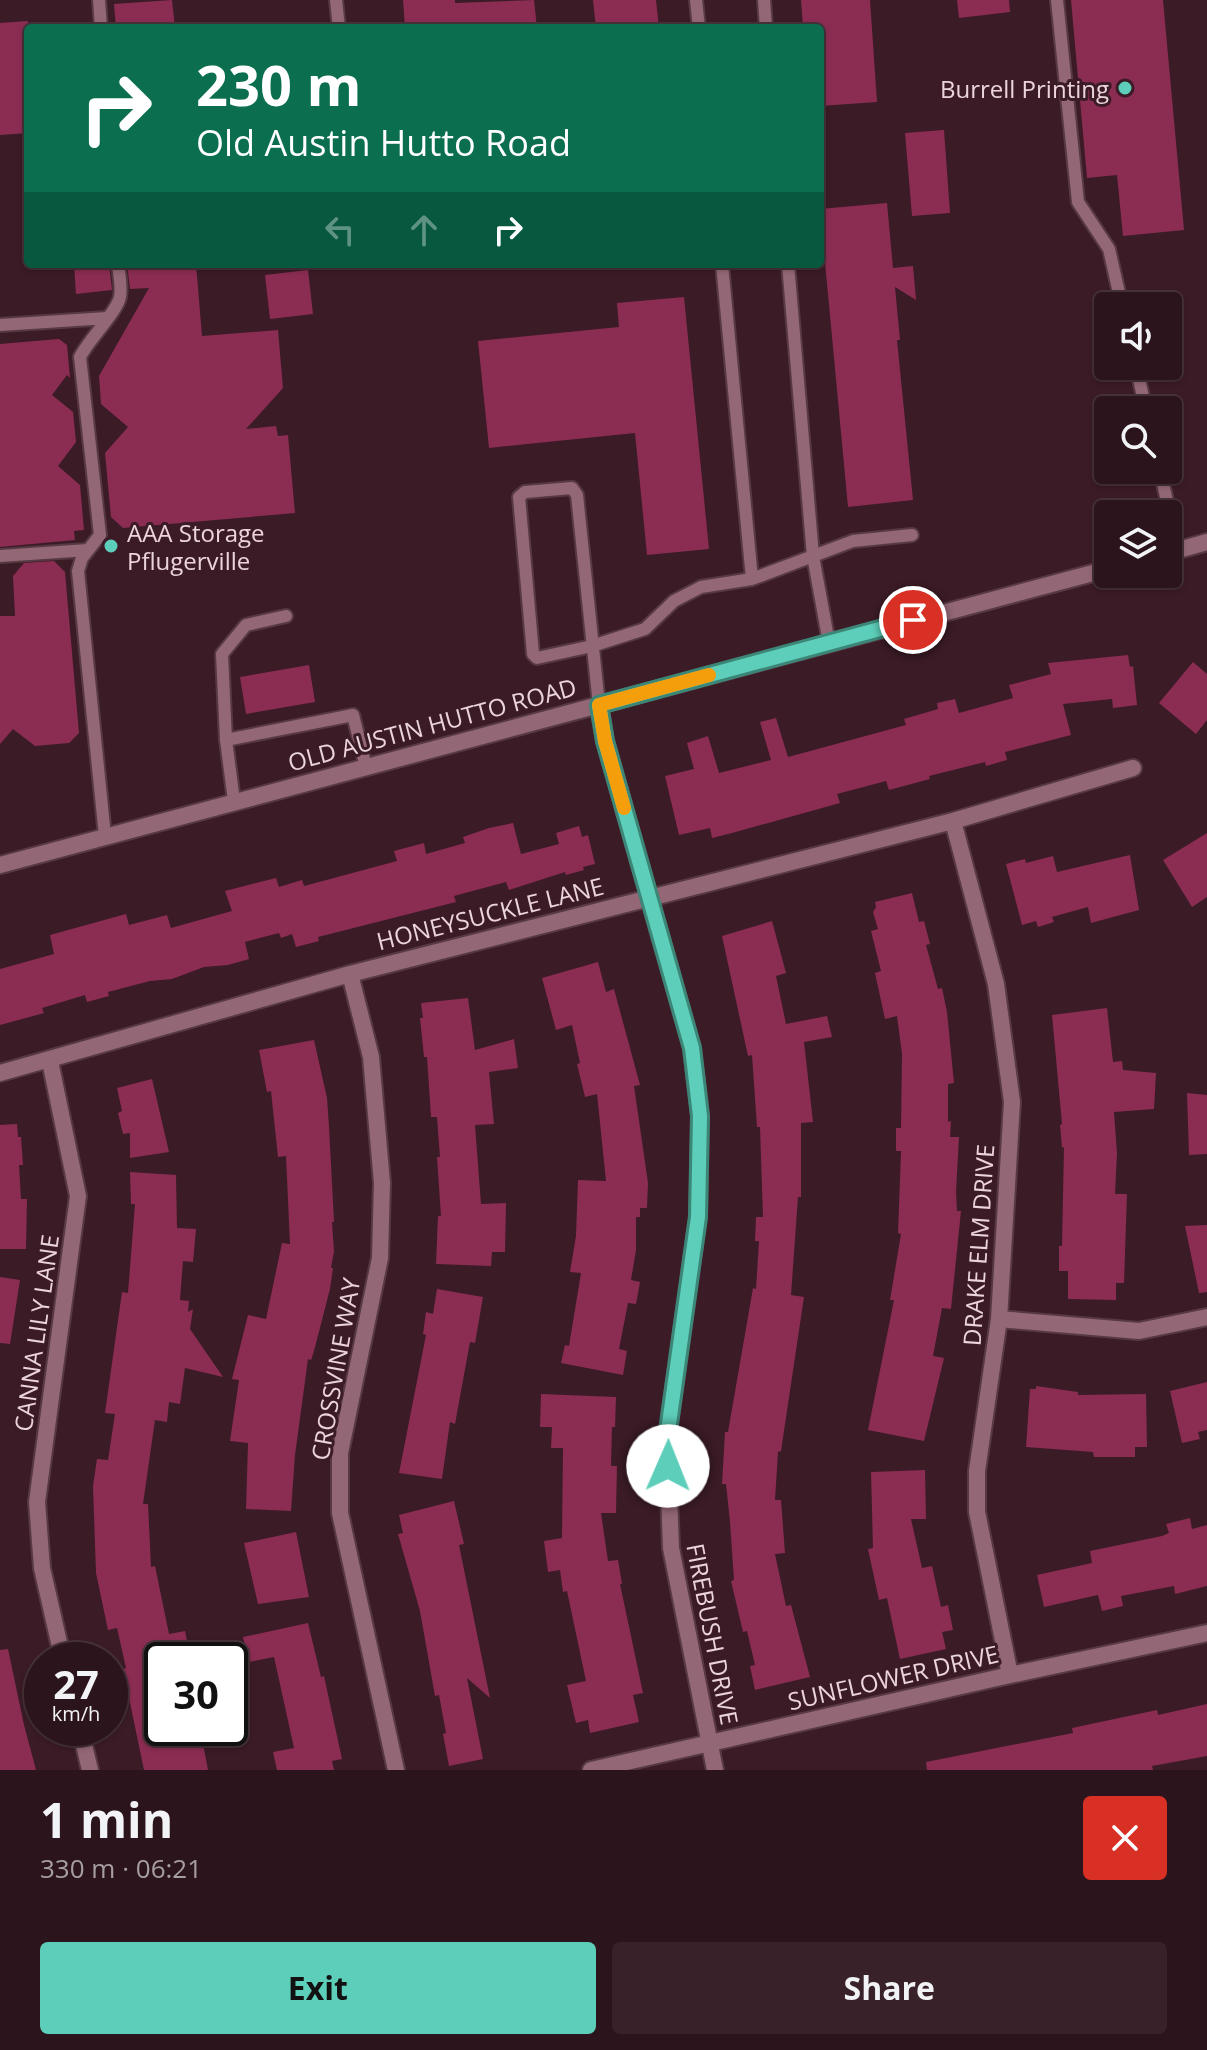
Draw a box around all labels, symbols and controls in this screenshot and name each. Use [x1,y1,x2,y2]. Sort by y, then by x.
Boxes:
text: 230 m [196,46,362,122]
icon: right [64,56,168,160]
place label: Burrell Printing [940,72,1109,105]
marker: Burrell Printing [1116,79,1134,97]
text: Old Austin Hutto Road [196,118,571,167]
icon: left [318,208,362,252]
icon: ahead [402,208,446,252]
icon: right [486,208,530,252]
map controls [1094,292,1182,588]
button: sound [1094,292,1182,380]
button: search [1094,396,1182,484]
button: layers [1094,500,1182,588]
place label: AAA Storage Pflugerville [127,516,265,577]
marker: AAA Storage Pflugerville [102,537,120,555]
pin [879,586,947,654]
icon: arrive [891,598,935,642]
street label: OLD AUSTIN HUTTO ROAD [284,670,580,778]
street label: HONEYSUCKLE LANE [373,869,607,957]
street label: DRAKE ELM DRIVE [954,1143,1002,1347]
street label: CANNA LILY LANE [6,1232,66,1434]
street label: CROSSVINE WAY [303,1275,367,1463]
position arrow [626,1424,710,1508]
street label: FIREBUSH DRIVE [679,1541,747,1727]
street label: SUNFLOWER DRIVE [784,1637,1002,1717]
speed limit sign: 30 [144,1642,248,1746]
text: 27 [53,1656,99,1711]
text: km/h [52,1700,100,1727]
text: 1 min [40,1787,173,1852]
button: close [1083,1796,1167,1880]
text: 330 m · 06:21 [40,1850,202,1886]
button: Exit [40,1942,596,2034]
button: Share [612,1942,1167,2034]

